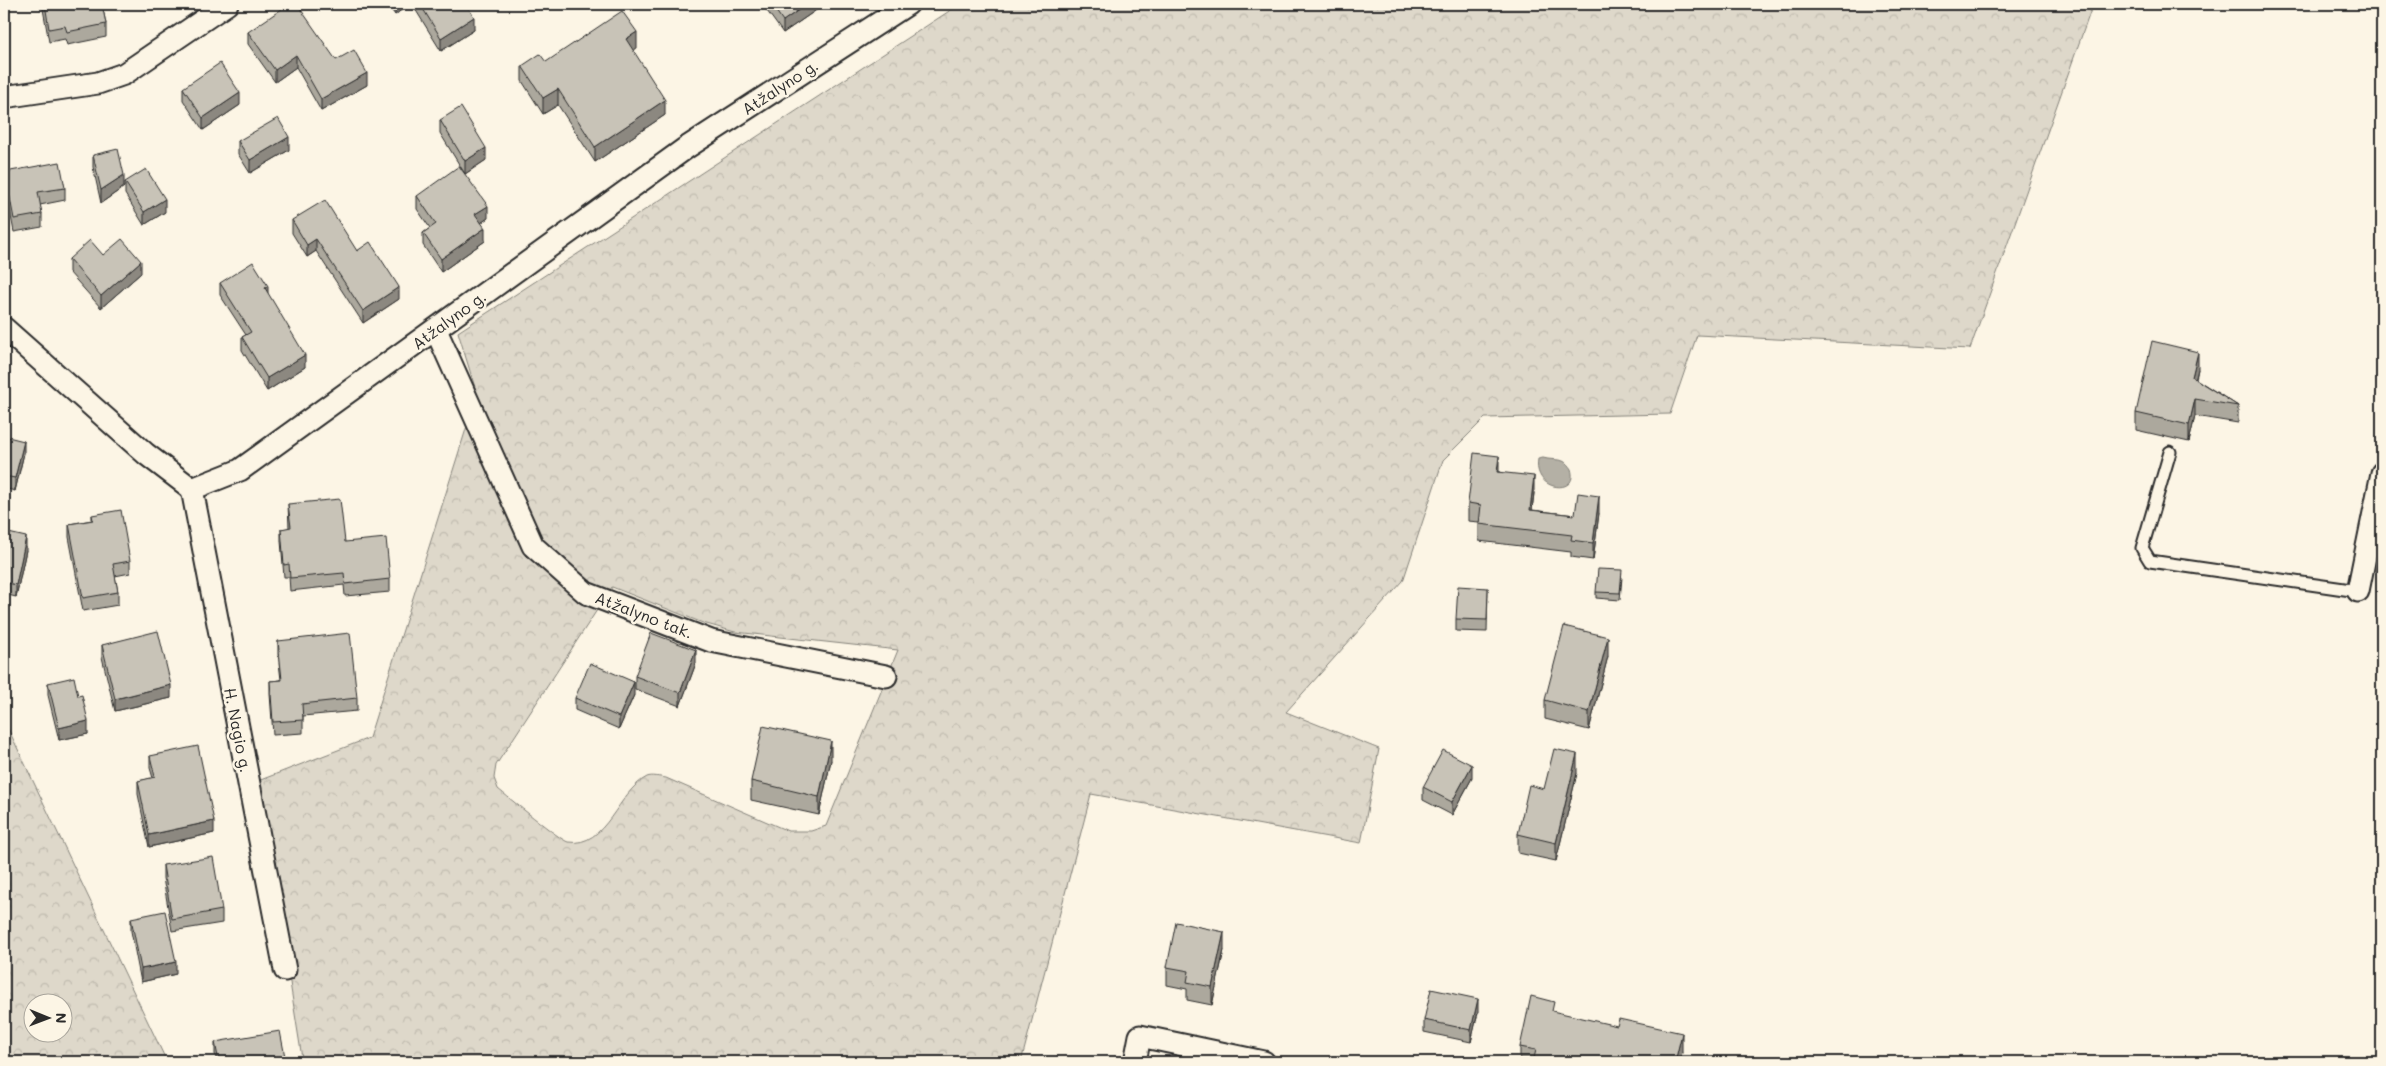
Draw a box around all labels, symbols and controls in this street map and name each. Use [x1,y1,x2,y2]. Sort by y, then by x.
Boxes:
street label: Atžalyno g. [738,54,822,119]
street label: Atžalyno g. [407,286,490,354]
street label: Atžalyno tak. [592,586,696,643]
street label: H. Nagio g. [220,686,257,774]
north arrow [22,994,72,1044]
text: N [52,1013,71,1024]

